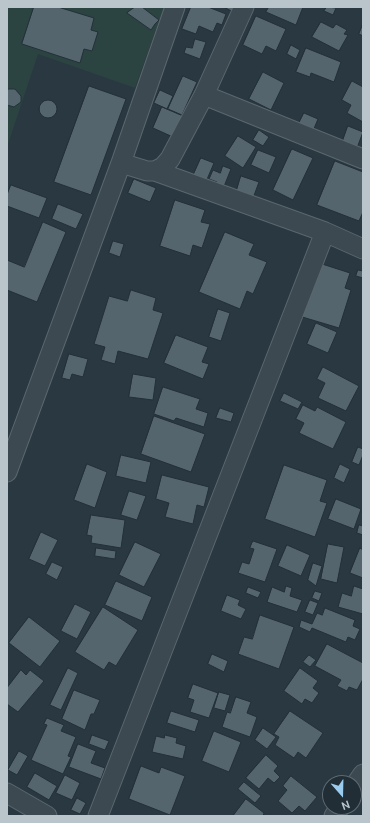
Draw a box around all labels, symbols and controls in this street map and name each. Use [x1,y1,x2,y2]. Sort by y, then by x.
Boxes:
north arrow [322,775,362,815]
text: N [340,798,352,812]

